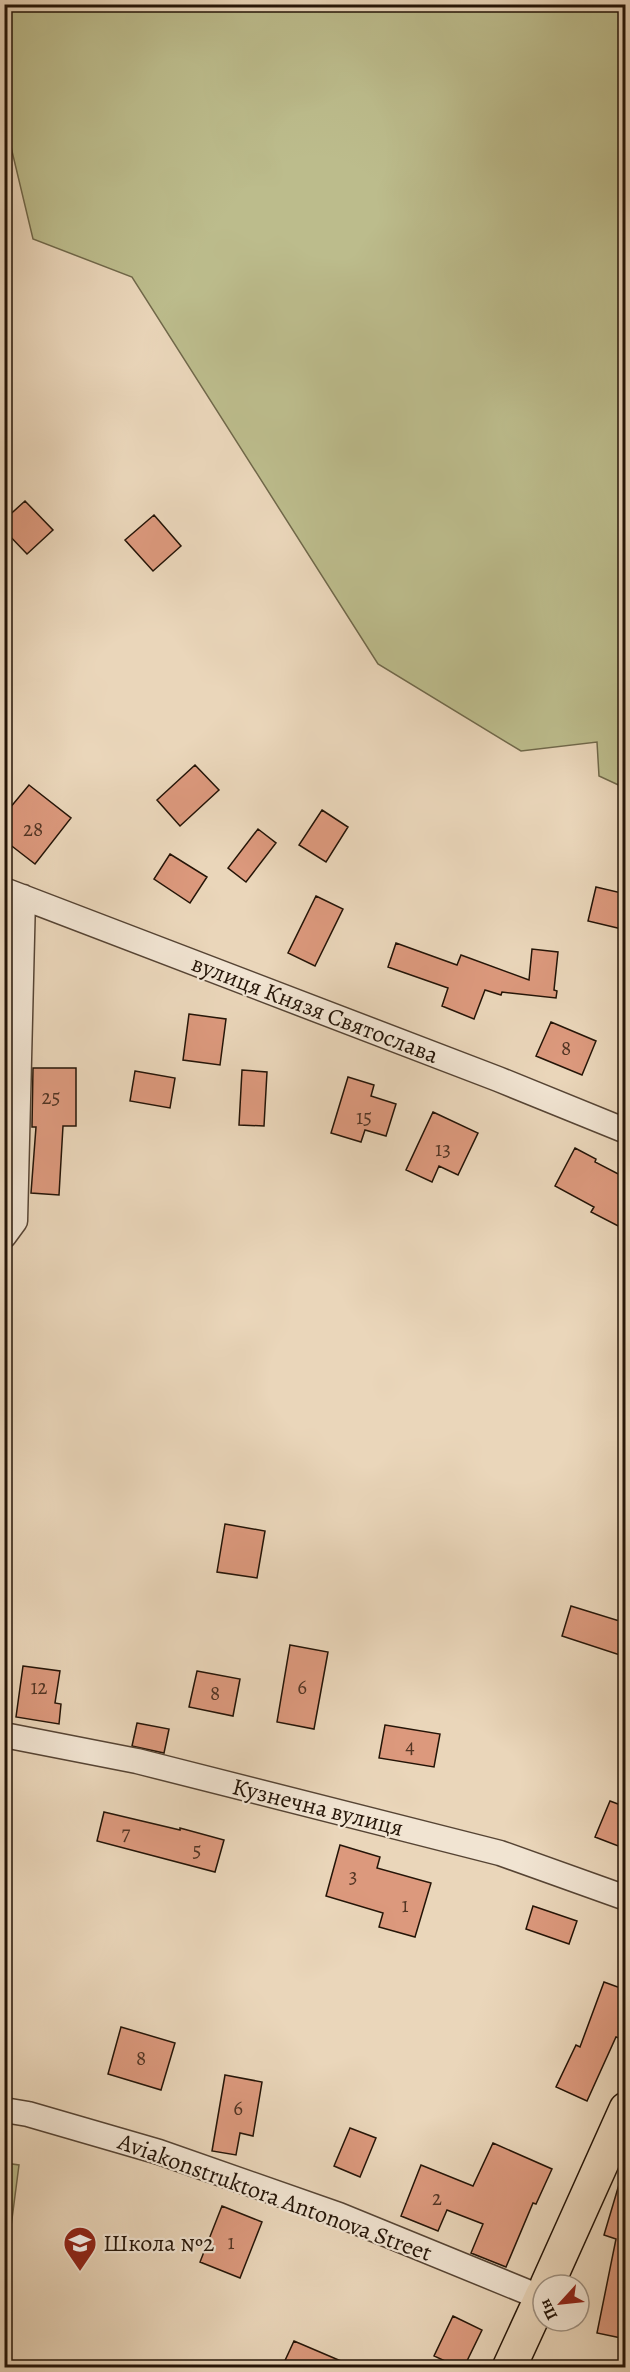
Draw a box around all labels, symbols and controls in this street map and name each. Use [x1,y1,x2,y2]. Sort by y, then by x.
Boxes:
house number: 28 [23,815,43,843]
street label: вулиця Князя Святослава [187,947,443,1071]
house number: 8 [561,1034,571,1062]
house number: 25 [41,1083,61,1111]
house number: 15 [356,1103,372,1131]
house number: 13 [435,1135,451,1163]
house number: 12 [30,1673,48,1701]
house number: 6 [297,1673,307,1701]
house number: 8 [210,1679,220,1707]
house number: 4 [405,1732,415,1760]
street label: Кузнечна вулиця [229,1770,407,1844]
house number: 7 [122,1819,131,1847]
house number: 5 [192,1836,202,1864]
house number: 3 [349,1862,357,1890]
house number: 1 [401,1891,409,1919]
house number: 8 [136,2044,146,2072]
house number: 6 [233,2094,243,2122]
street label: Aviakonstruktora Antonova Street [113,2125,436,2269]
house number: 2 [432,2184,442,2212]
school or university icon: Школа №2 [62,2225,98,2272]
place label: Школа №2 [103,2227,214,2259]
house number: 1 [227,2228,235,2256]
north arrow [531,2273,591,2333]
text: Пн [534,2295,563,2324]

